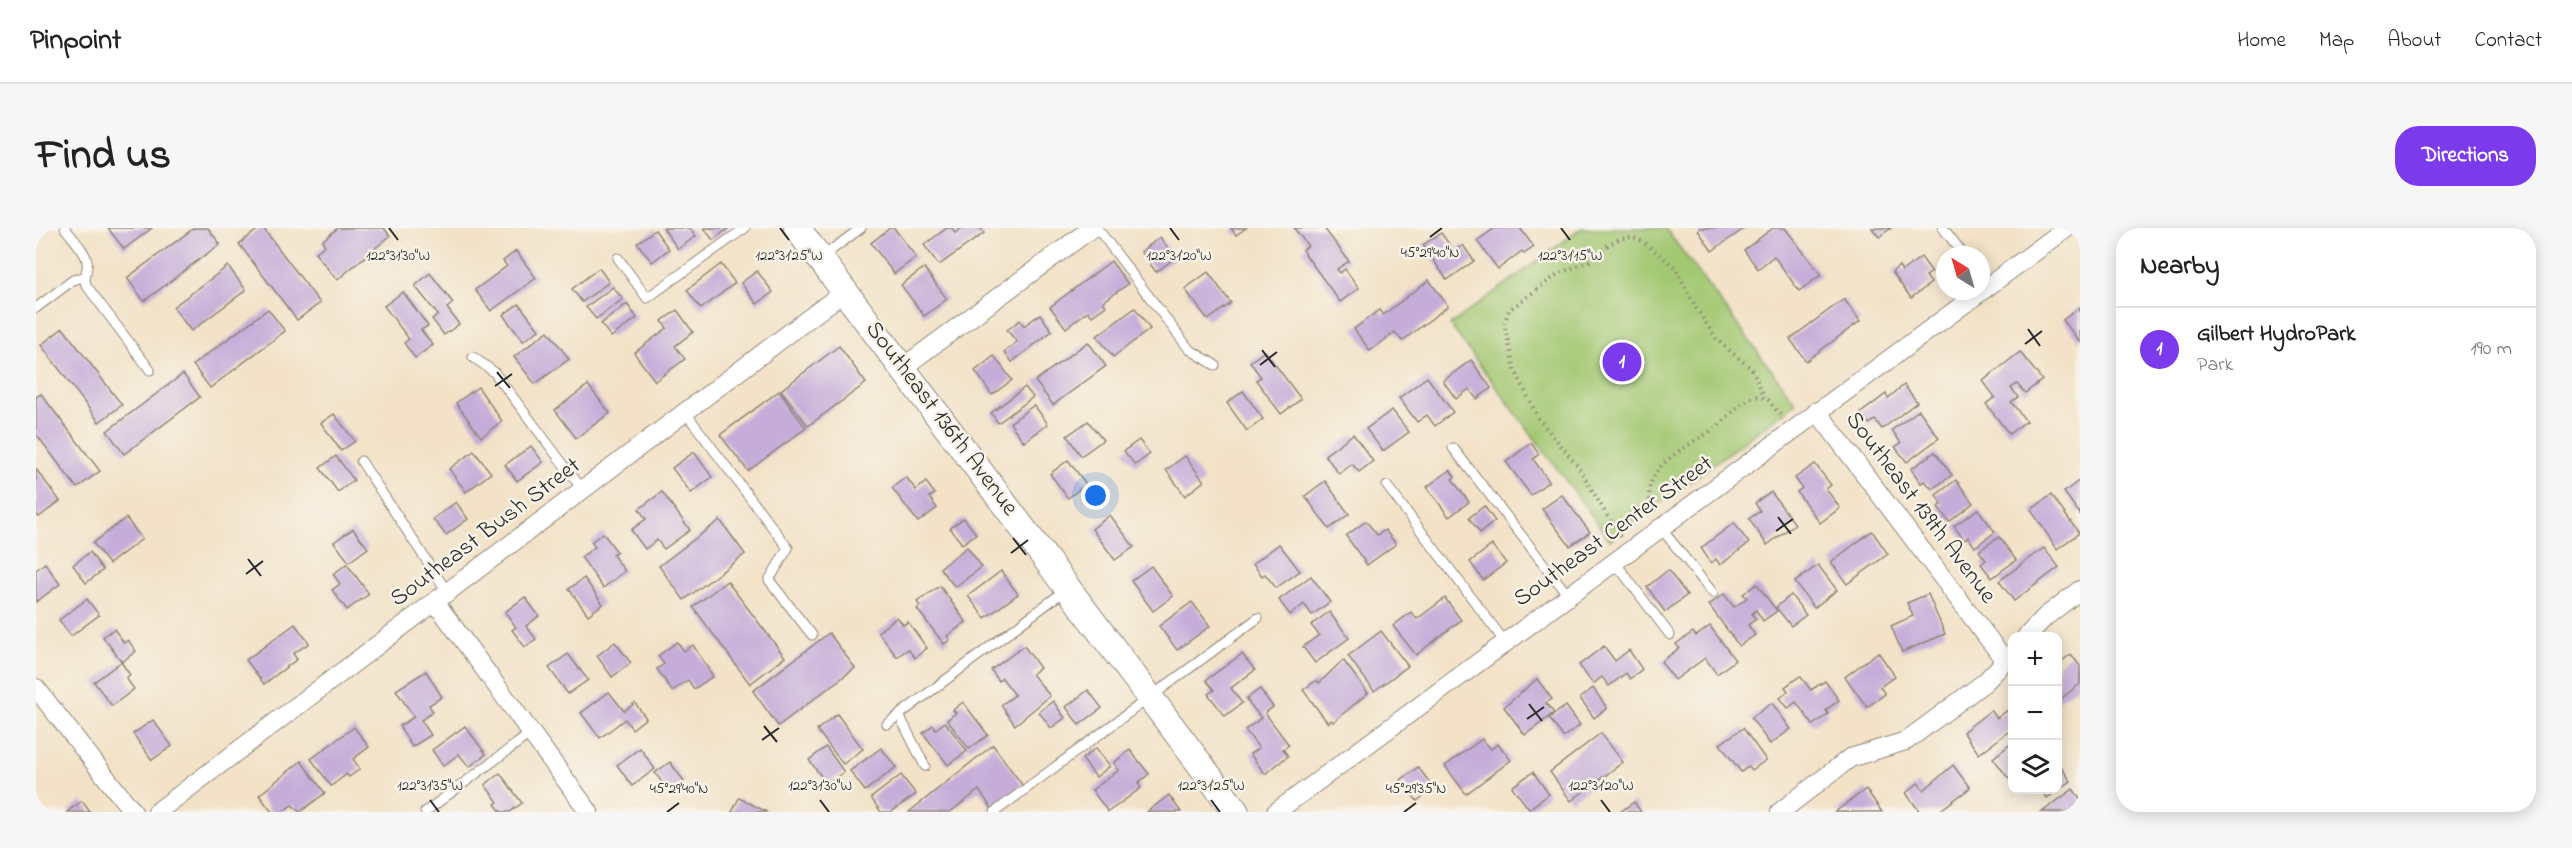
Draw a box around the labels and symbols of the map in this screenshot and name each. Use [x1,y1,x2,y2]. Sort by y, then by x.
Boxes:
text: 45°29'40"N [1401,242,1459,264]
text: 122°31'30"W [366,245,430,267]
text: 122°31'25"W [755,245,823,267]
text: 122°31'20"W [1146,245,1212,267]
text: 122°31'15"W [1538,245,1602,267]
north arrow [1936,246,1990,300]
street label: Southeast 136th Avenue [856,314,1026,524]
pin: 1 [1602,340,1642,384]
street label: Southeast 139th Avenue [1836,404,2004,612]
street label: Southeast Center Street [1507,447,1721,617]
street label: Southeast Bush Street [383,450,589,616]
your location [1081,481,1110,510]
text: 122°31'35"W [397,775,463,797]
text: 122°31'30"W [788,775,852,797]
text: 122°31'25"W [1177,775,1245,797]
text: 122°31'20"W [1568,775,1634,797]
text: 45°29'40"N [650,778,708,800]
text: 45°29'35"N [1386,778,1446,800]

